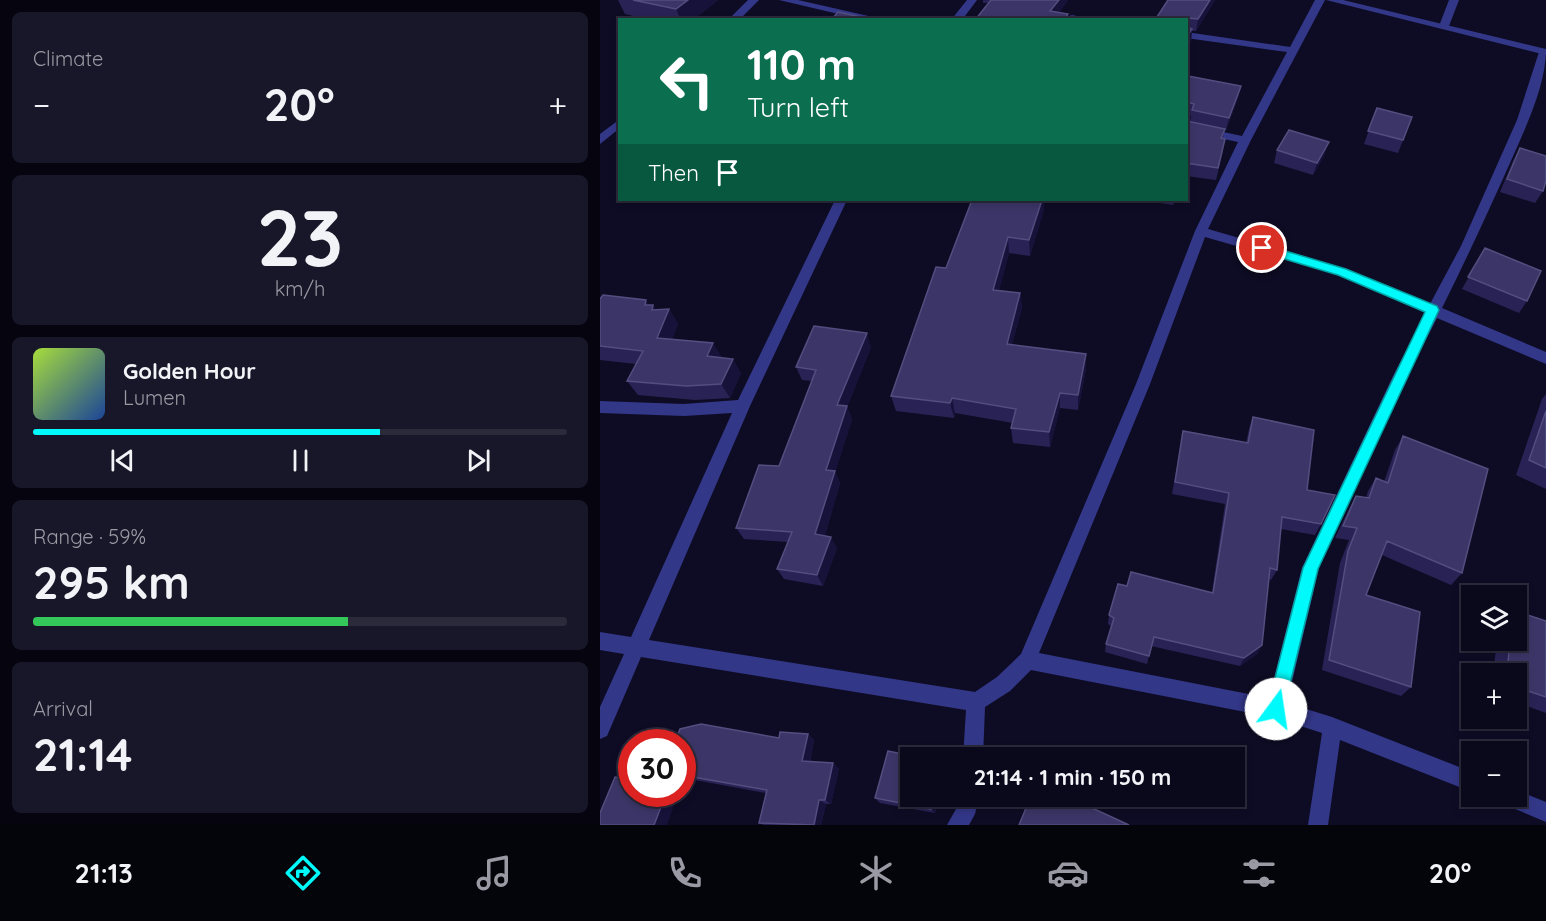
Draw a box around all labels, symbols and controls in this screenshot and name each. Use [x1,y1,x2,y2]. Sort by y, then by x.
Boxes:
text: 110 m [747,38,856,91]
icon: left [648,42,726,120]
text: Climate [33,46,103,71]
text: 20° [264,76,335,132]
text: − [33,84,50,125]
text: + [548,84,567,125]
text: Turn left [747,90,849,124]
icon: arrive [711,156,744,189]
text: Then [648,159,699,187]
text: 23 [257,188,343,286]
pin [1236,222,1287,273]
icon: arrive [1245,231,1278,264]
text: km/h [275,276,325,301]
text: Golden Hour [123,357,256,385]
text: Lumen [123,385,186,410]
icon: previous [106,444,139,477]
icon: pause [284,444,317,477]
icon: next [462,444,495,477]
text: Range · 59% [33,524,146,549]
text: 295 km [33,554,190,610]
map controls [1461,585,1527,807]
button: layers [1461,585,1527,651]
button: + [1461,663,1527,729]
position arrow [1244,677,1308,741]
text: Arrival [33,696,93,721]
text: 21:14 [33,726,132,782]
speed limit sign: 30 [618,729,696,807]
button: − [1461,741,1527,807]
text: 21:14 · 1 min · 150 m [974,763,1171,791]
icon: directions [282,852,324,894]
icon: music [473,852,515,894]
icon: phone [664,852,706,894]
icon: climate [855,852,897,894]
icon: car [1047,852,1089,894]
icon: filters [1238,852,1280,894]
text: 21:13 [75,856,133,890]
text: 20° [1429,856,1471,890]

